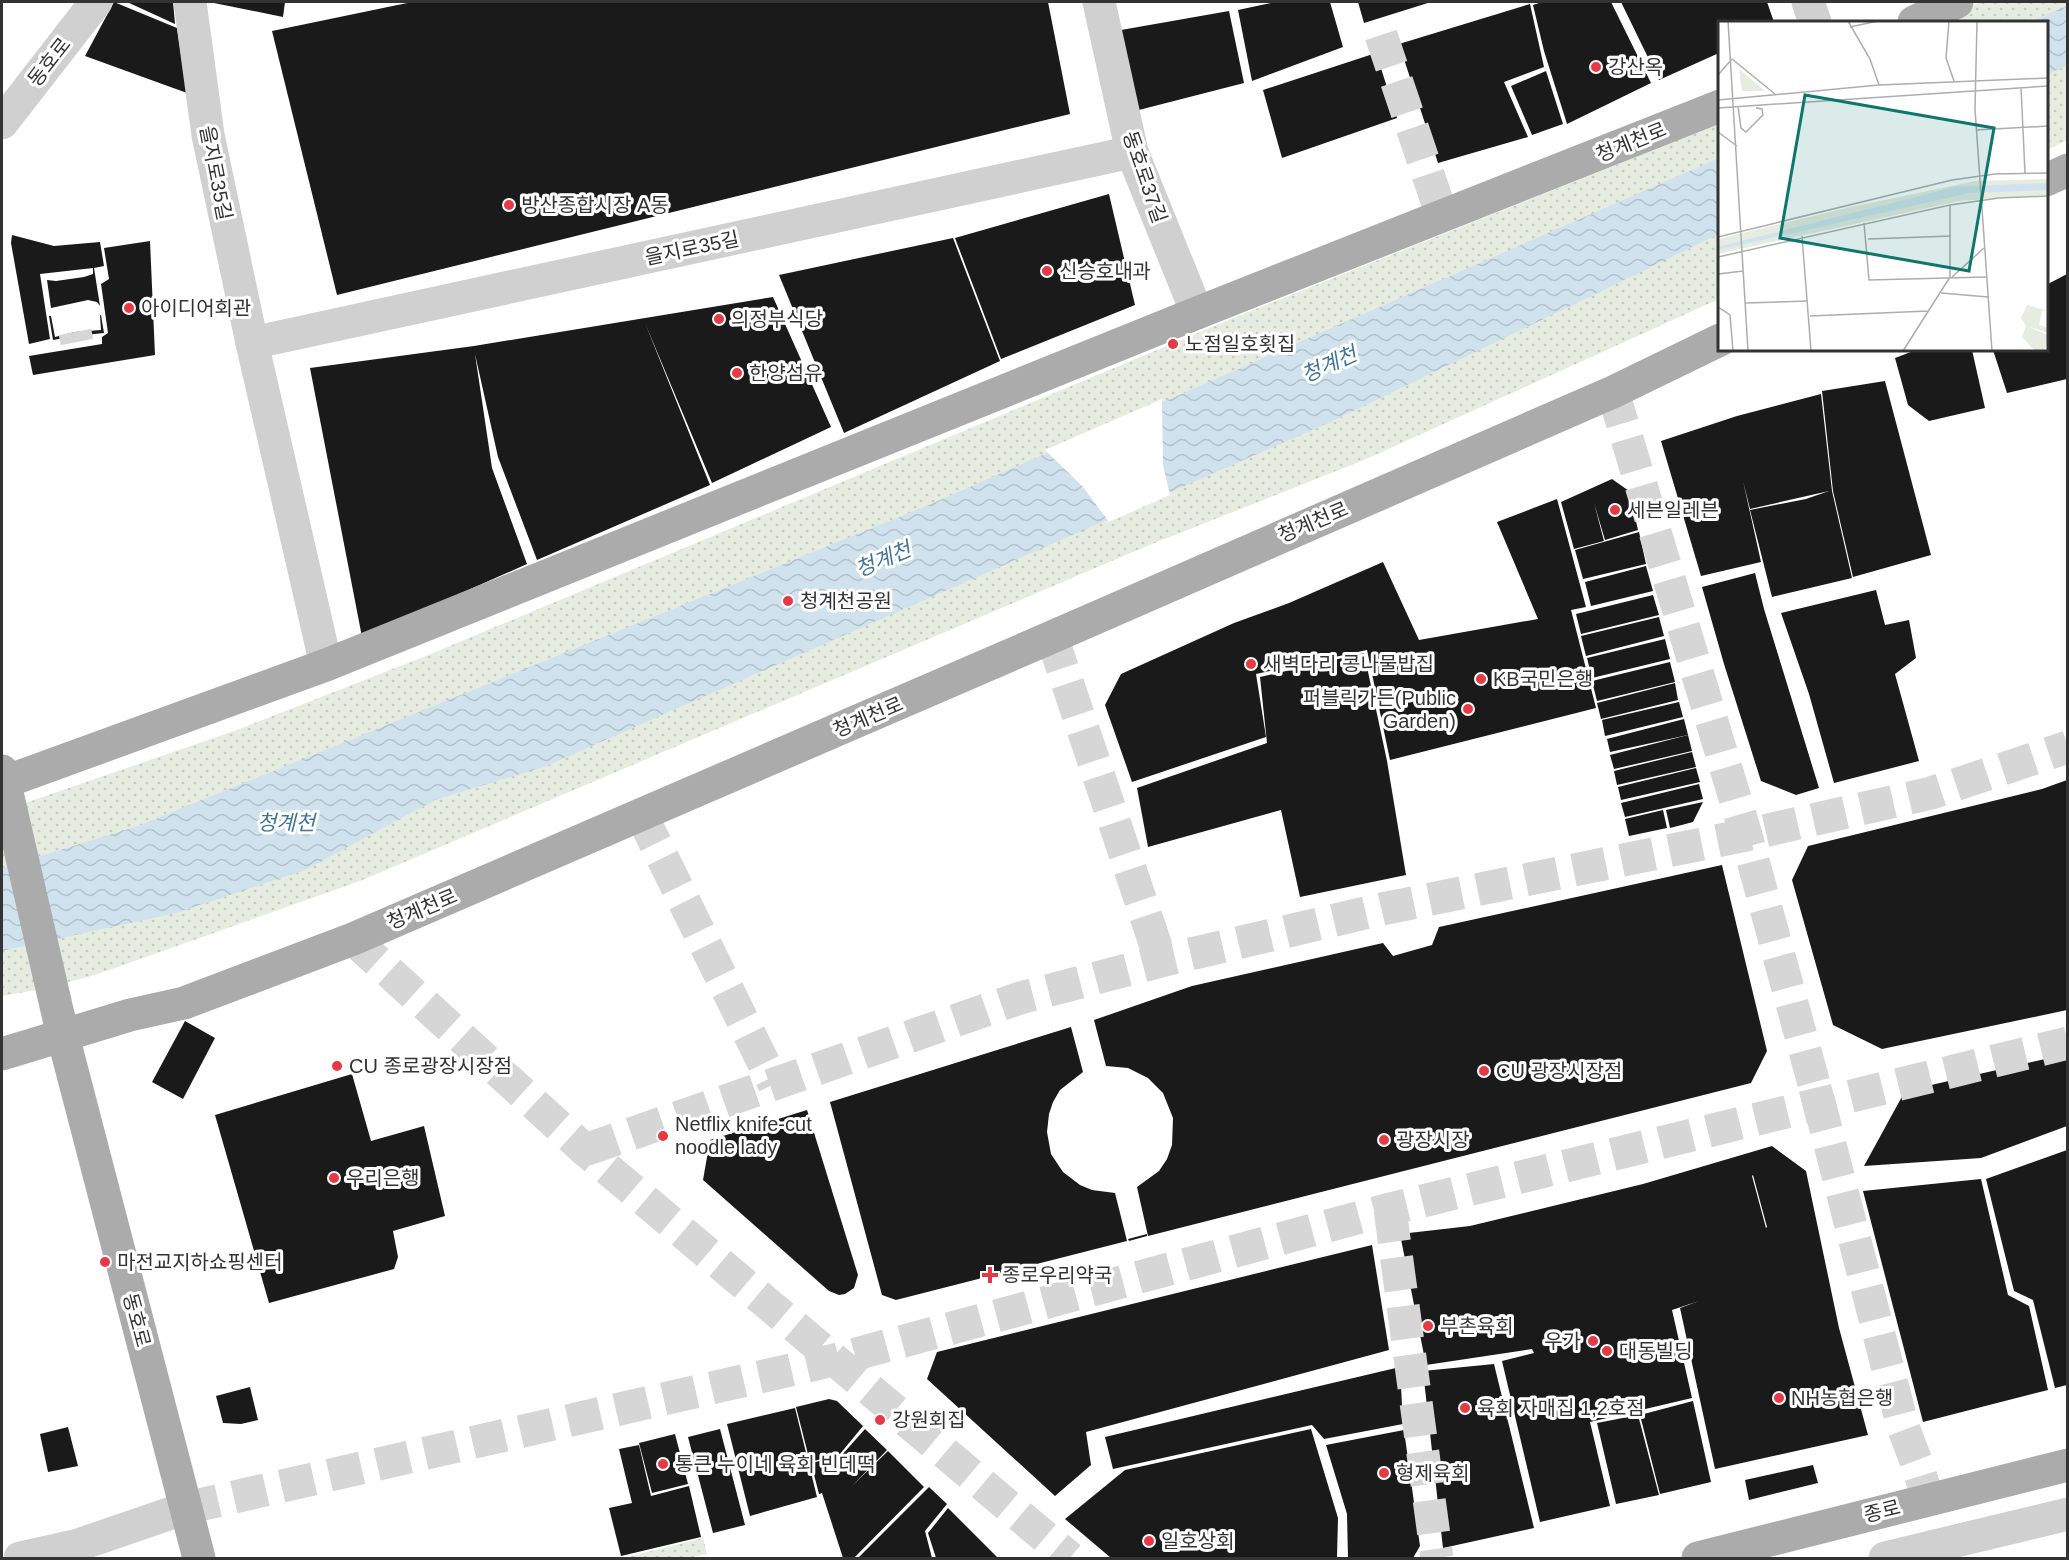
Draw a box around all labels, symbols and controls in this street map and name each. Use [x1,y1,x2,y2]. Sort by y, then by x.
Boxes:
inset map [1718,21,2048,351]
street label: 동호로 [23,33,75,91]
place label: 강산옥 [1608,56,1663,78]
marker: 강산옥 [1589,60,1603,74]
street label: 청계천로 [1593,118,1669,166]
street label: 을지로35길 [196,124,236,222]
street label: 동호로37길 [1119,128,1171,226]
place label: 방산종합시장 A동 [521,194,669,216]
marker: 방산종합시장 A동 [502,198,516,212]
street label: 을지로35길 [643,227,741,269]
place label: 신승호내과 [1059,260,1151,282]
marker: 신승호내과 [1040,264,1054,278]
place label: 아이디어회관 [141,297,251,319]
marker: 아이디어회관 [122,301,136,315]
place label: 의정부식당 [731,308,823,330]
marker: 의정부식당 [712,312,726,326]
place label: 노점일호횟집 [1185,333,1295,355]
marker: 노점일호횟집 [1166,337,1180,351]
water label: 청계천 [1298,341,1363,386]
place label: 한양섬유 [749,362,823,384]
marker: 한양섬유 [730,366,744,380]
street label: 청계천로 [1275,497,1351,547]
place label: 세븐일레븐 [1627,499,1719,521]
marker: 세븐일레븐 [1608,503,1622,517]
water label: 청계천 [852,536,917,581]
place label: 청계천공원 [800,590,892,612]
marker: 청계천공원 [781,594,795,608]
place label: 새벽다리 콩나물밥집 [1263,653,1434,675]
marker: 새벽다리 콩나물밥집 [1244,657,1258,671]
place label: KB국민은행 [1493,668,1593,690]
marker: KB국민은행 [1474,672,1488,686]
place label: 퍼블릭가든(Public Garden) [1303,687,1456,732]
street label: 청계천로 [830,692,906,742]
marker: 퍼블릭가든(Public Garden) [1461,702,1475,716]
water label: 청계천 [257,811,318,834]
street label: 청계천로 [384,884,460,934]
place label: CU 종로광장시장점 [349,1055,512,1077]
marker: CU 종로광장시장점 [330,1059,344,1073]
place label: CU 광장시장점 [1496,1060,1622,1082]
marker: CU 광장시장점 [1477,1064,1491,1078]
place label: Netflix knife-cut noodle lady [675,1113,812,1158]
marker: Netflix knife-cut noodle lady [656,1129,670,1143]
place label: 광장시장 [1396,1129,1470,1151]
marker: 광장시장 [1377,1133,1391,1147]
place label: 우리은행 [346,1167,420,1189]
marker: 우리은행 [327,1171,341,1185]
place label: 마전교지하쇼핑센터 [117,1251,283,1273]
marker: 마전교지하쇼핑센터 [98,1255,112,1269]
place label: 종로우리약국 [1002,1264,1112,1286]
marker: 종로우리약국 [983,1268,997,1282]
street label: 동호로 [119,1290,155,1350]
place label: 부촌육회 [1440,1315,1514,1337]
marker: 부촌육회 [1421,1319,1435,1333]
place label: 우가 [1544,1330,1581,1352]
marker: 우가 [1586,1334,1600,1348]
place label: 대동빌딩 [1619,1340,1693,1362]
marker: 대동빌딩 [1600,1344,1614,1358]
place label: NH농협은행 [1791,1387,1894,1409]
marker: NH농협은행 [1772,1391,1786,1405]
place label: 육회 자매집 1,2호점 [1477,1397,1645,1419]
marker: 육회 자매집 1,2호점 [1458,1401,1472,1415]
place label: 강원회집 [892,1409,966,1431]
marker: 강원회집 [873,1413,887,1427]
place label: 통큰 누이네 육회 빈데떡 [675,1453,876,1475]
marker: 통큰 누이네 육회 빈데떡 [656,1457,670,1471]
place label: 형제육회 [1396,1462,1470,1484]
marker: 형제육회 [1377,1466,1391,1480]
street label: 종로 [1861,1496,1903,1526]
place label: 일호상회 [1161,1530,1235,1552]
marker: 일호상회 [1142,1534,1156,1548]

